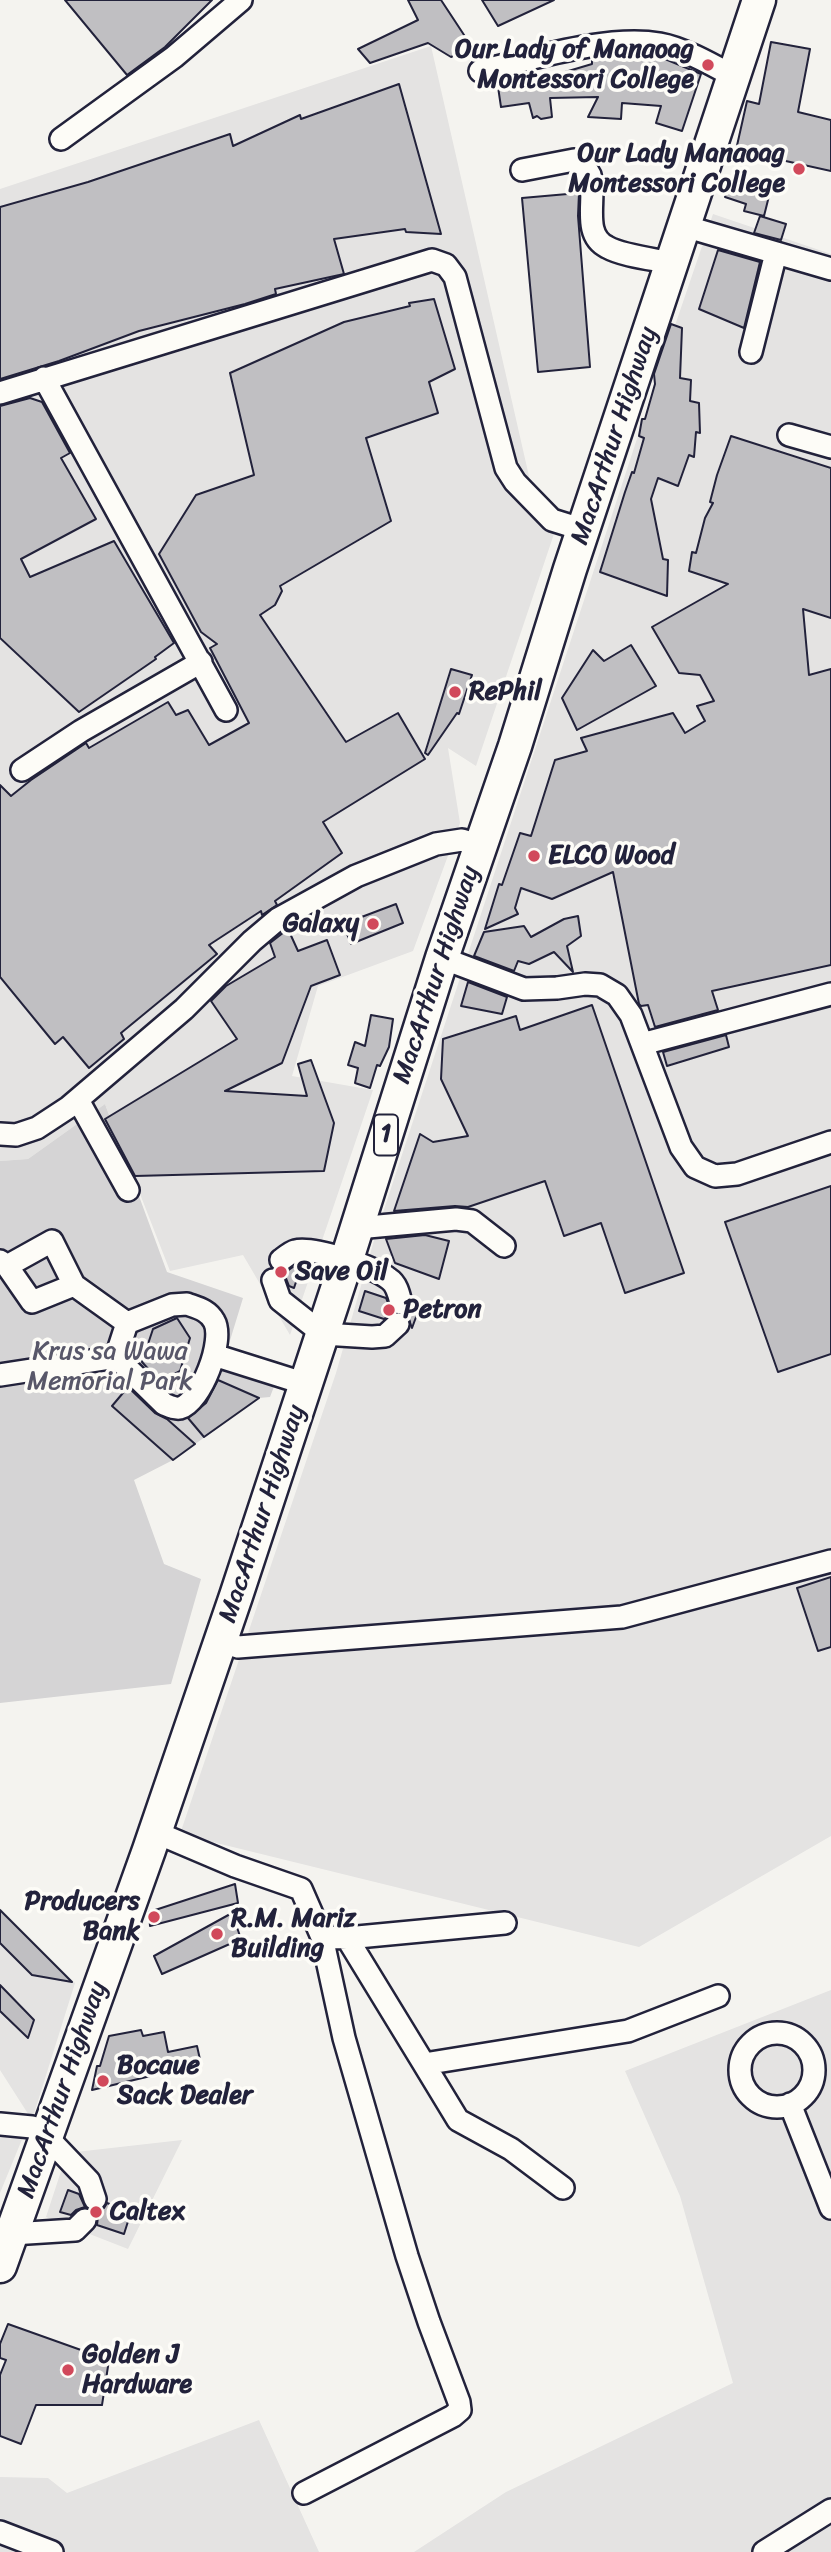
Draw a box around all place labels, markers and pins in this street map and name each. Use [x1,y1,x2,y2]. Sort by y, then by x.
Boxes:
place label: Our Lady of Manaoag Montessori College [455,34,694,96]
marker: Our Lady of Manaoag Montessori College [700,57,716,73]
place label: Our Lady Manaoag Montessori College [568,138,785,200]
marker: Our Lady Manaoag Montessori College [791,161,807,177]
place label: RePhil [469,676,542,708]
marker: RePhil [447,684,463,700]
place label: ELCO Wood [548,840,674,872]
marker: ELCO Wood [526,848,542,864]
place label: Galaxy [283,908,359,940]
marker: Galaxy [365,916,381,932]
place label: Save Oil [295,1256,388,1288]
marker: Save Oil [273,1264,289,1280]
place label: Petron [403,1294,481,1326]
marker: Petron [381,1302,397,1318]
place label: Producers Bank [25,1886,140,1948]
place label: R.M. Mariz Building [231,1903,356,1965]
marker: Producers Bank [146,1909,162,1925]
marker: R.M. Mariz Building [209,1926,225,1942]
place label: Bocaue Sack Dealer [117,2050,252,2112]
marker: Bocaue Sack Dealer [95,2073,111,2089]
place label: Caltex [110,2196,185,2228]
marker: Caltex [88,2204,104,2220]
place label: Golden J Hardware [82,2339,192,2400]
marker: Golden J Hardware [60,2362,76,2378]

